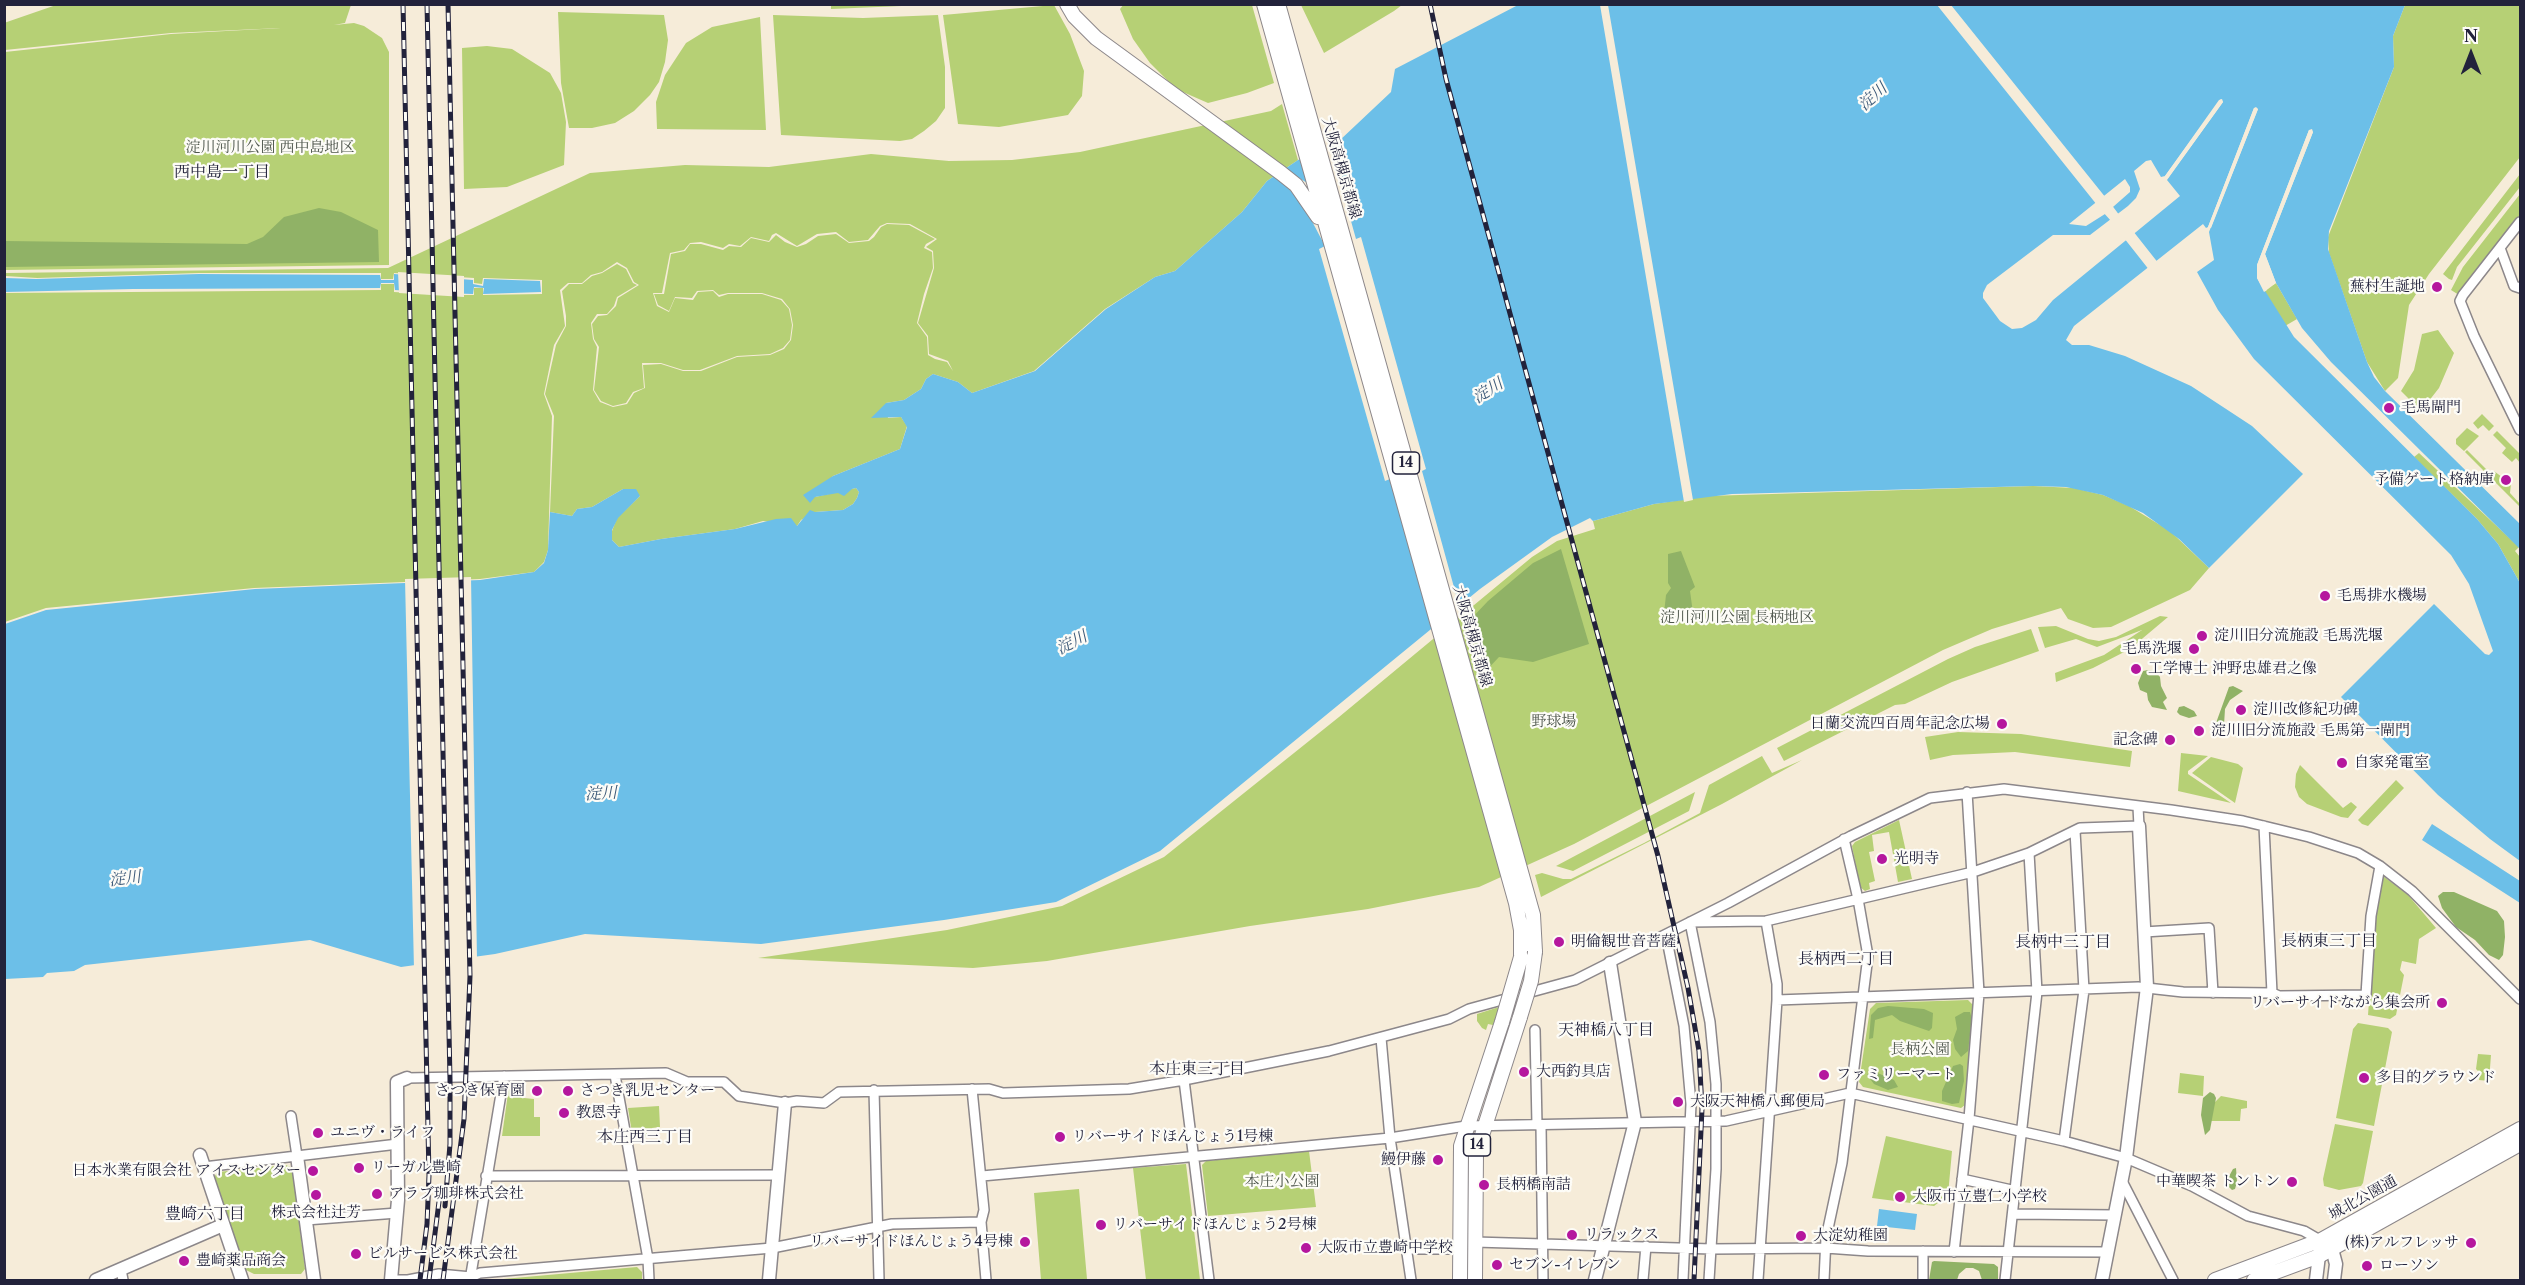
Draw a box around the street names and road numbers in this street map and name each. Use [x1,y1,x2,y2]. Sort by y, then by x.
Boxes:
street label: 大阪高槻京都線 [1318,115,1364,221]
road number: 14 [1392,452,1420,474]
street label: 大阪高槻京都線 [1449,583,1495,689]
road number: 14 [1464,1134,1490,1156]
street label: 城北公園通 [2326,1172,2400,1224]

